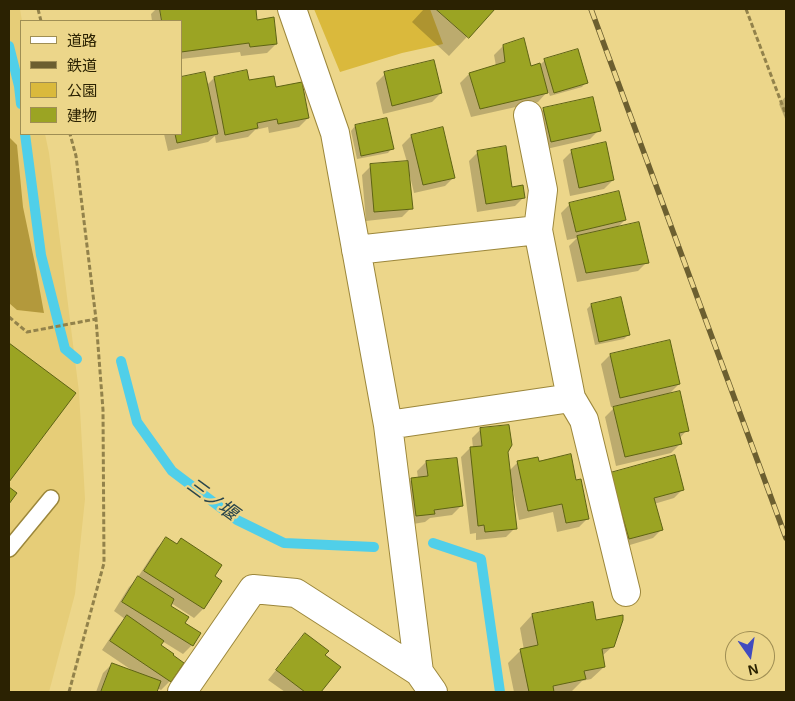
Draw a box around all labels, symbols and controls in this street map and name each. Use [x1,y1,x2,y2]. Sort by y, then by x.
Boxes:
legend [20,20,182,135]
text: 道路 [67,32,97,49]
text: 鉄道 [67,57,97,74]
text: 公園 [67,82,97,99]
text: 建物 [67,107,97,124]
water label: 三ノ堰 [182,474,242,526]
north arrow [725,631,775,681]
text: N [746,661,760,679]

